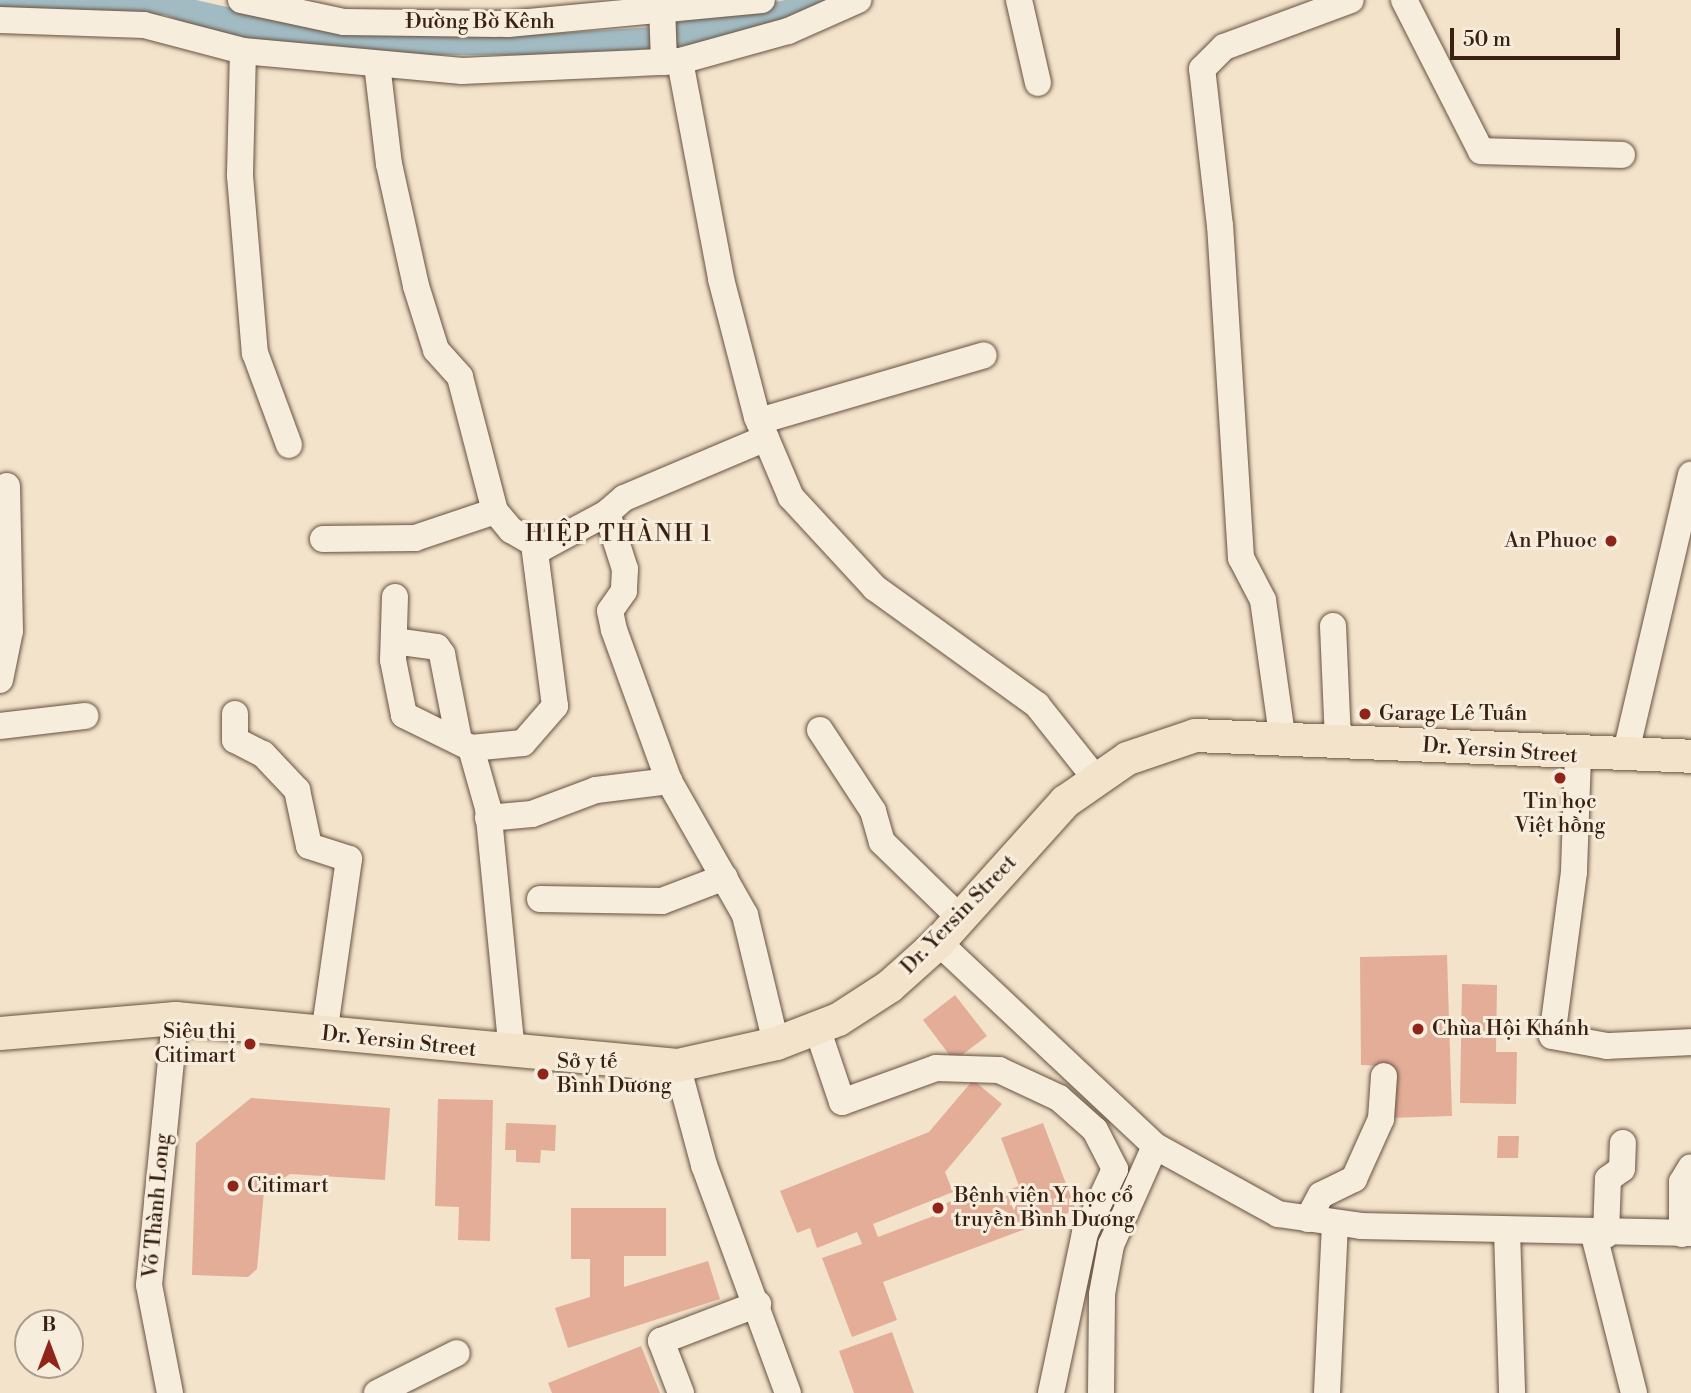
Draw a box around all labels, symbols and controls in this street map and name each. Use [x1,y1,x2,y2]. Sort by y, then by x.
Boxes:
street label: Đường Bờ Kênh [405,9,555,35]
scale bar [1453,14,1623,58]
text: 50 m [1463,27,1511,53]
district label: HIỆP THÀNH 1 [526,520,712,548]
place label: An Phuoc [1504,528,1597,554]
marker: An Phuoc [1603,533,1619,549]
place label: Garage Lê Tuấn [1379,701,1527,727]
marker: Garage Lê Tuấn [1357,706,1373,722]
street label: Dr. Yersin Street [1422,733,1578,769]
marker: Tin học Việt hồng [1552,770,1568,786]
place label: Tin học Việt hồng [1515,789,1605,839]
street label: Dr. Yersin Street [896,850,1022,980]
place label: Chùa Hội Khánh [1432,1016,1589,1042]
place label: Siêu thị Citimart [154,1019,236,1069]
street label: Dr. Yersin Street [320,1021,478,1063]
marker: Chùa Hội Khánh [1410,1021,1426,1037]
marker: Siêu thị Citimart [242,1036,258,1052]
place label: Sở y tế Bình Dương [557,1049,672,1099]
marker: Sở y tế Bình Dương [535,1066,551,1082]
street label: Võ Thành Long [138,1133,176,1279]
place label: Citimart [247,1173,329,1199]
marker: Citimart [225,1178,241,1194]
place label: Bệnh viện Y học cổ truyền Bình Dương [954,1183,1135,1233]
marker: Bệnh viện Y học cổ truyền Bình Dương [928,1198,948,1218]
north arrow [14,1309,84,1379]
text: B [42,1313,56,1337]

